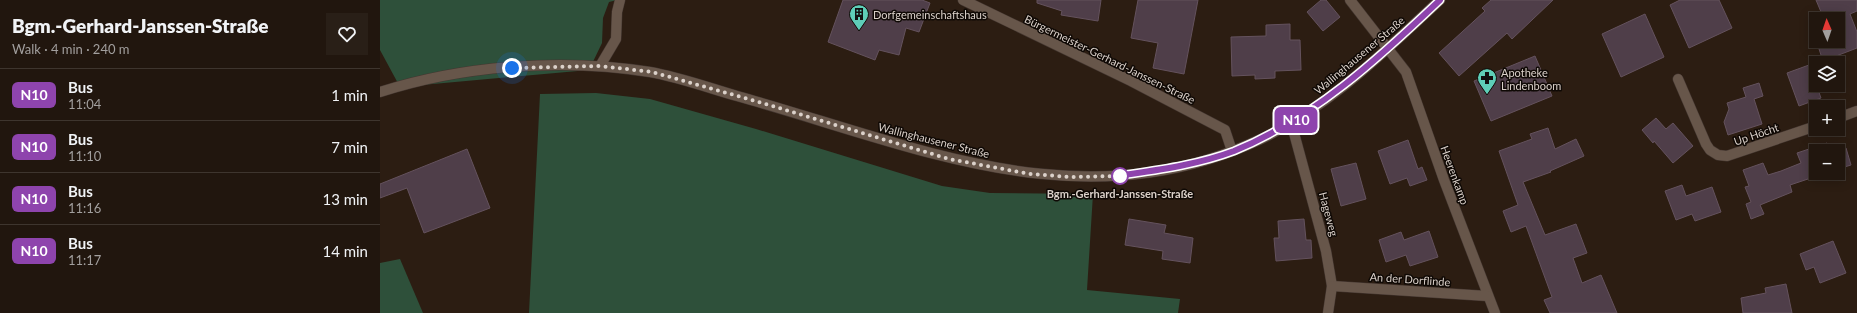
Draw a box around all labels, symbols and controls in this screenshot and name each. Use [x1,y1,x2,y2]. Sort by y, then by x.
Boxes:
building icon: Dorfgemeinschaftshaus [848,3,870,31]
place label: Dorfgemeinschaftshaus [873,8,987,21]
street label: Bürgermeister-Gerhard-Janssen-Straße [1023,12,1197,106]
north arrow [1809,12,1845,48]
map controls [1809,12,1845,180]
button: heart [326,13,368,55]
street label: Wallinghausener Straße [1311,13,1407,97]
text: Bgm.-Gerhard-Janssen-Straße [12,14,269,37]
text: Walk · 4 min · 240 m [12,41,130,57]
button: layers [1809,56,1845,92]
your location [502,58,522,78]
place label: Apotheke Lindenboom [1501,66,1561,92]
pharmacy icon: Apotheke Lindenboom [1476,67,1498,95]
text: Bus [68,78,93,96]
text: N10 [20,86,48,103]
text: 1 min [331,86,368,104]
text: 11:04 [68,96,101,112]
button: + [1809,100,1845,136]
line badge: N10 [1273,107,1319,133]
text: N10 [1282,111,1310,128]
street label: Wallinghausener Straße [877,120,991,160]
street label: Up Höcht [1732,120,1780,148]
text: Bus [68,130,93,148]
text: N10 [20,138,48,155]
text: 7 min [331,138,368,156]
street label: Heerenkamp [1438,144,1472,206]
button: − [1809,144,1845,180]
text: 11:10 [68,148,101,164]
marker: Bgm.-Gerhard-Janssen-Straße [1111,167,1129,185]
text: Bus [68,182,93,200]
place label: Bgm.-Gerhard-Janssen-Straße [1047,187,1193,200]
text: N10 [20,190,48,207]
text: 13 min [322,190,368,208]
street label: Hageweg [1317,190,1341,238]
text: 11:16 [68,200,101,216]
text: Bus [68,234,93,252]
text: N10 [20,242,48,259]
text: 14 min [322,242,368,260]
text: 11:17 [68,252,101,268]
street label: An der Dorflinde [1369,270,1451,288]

